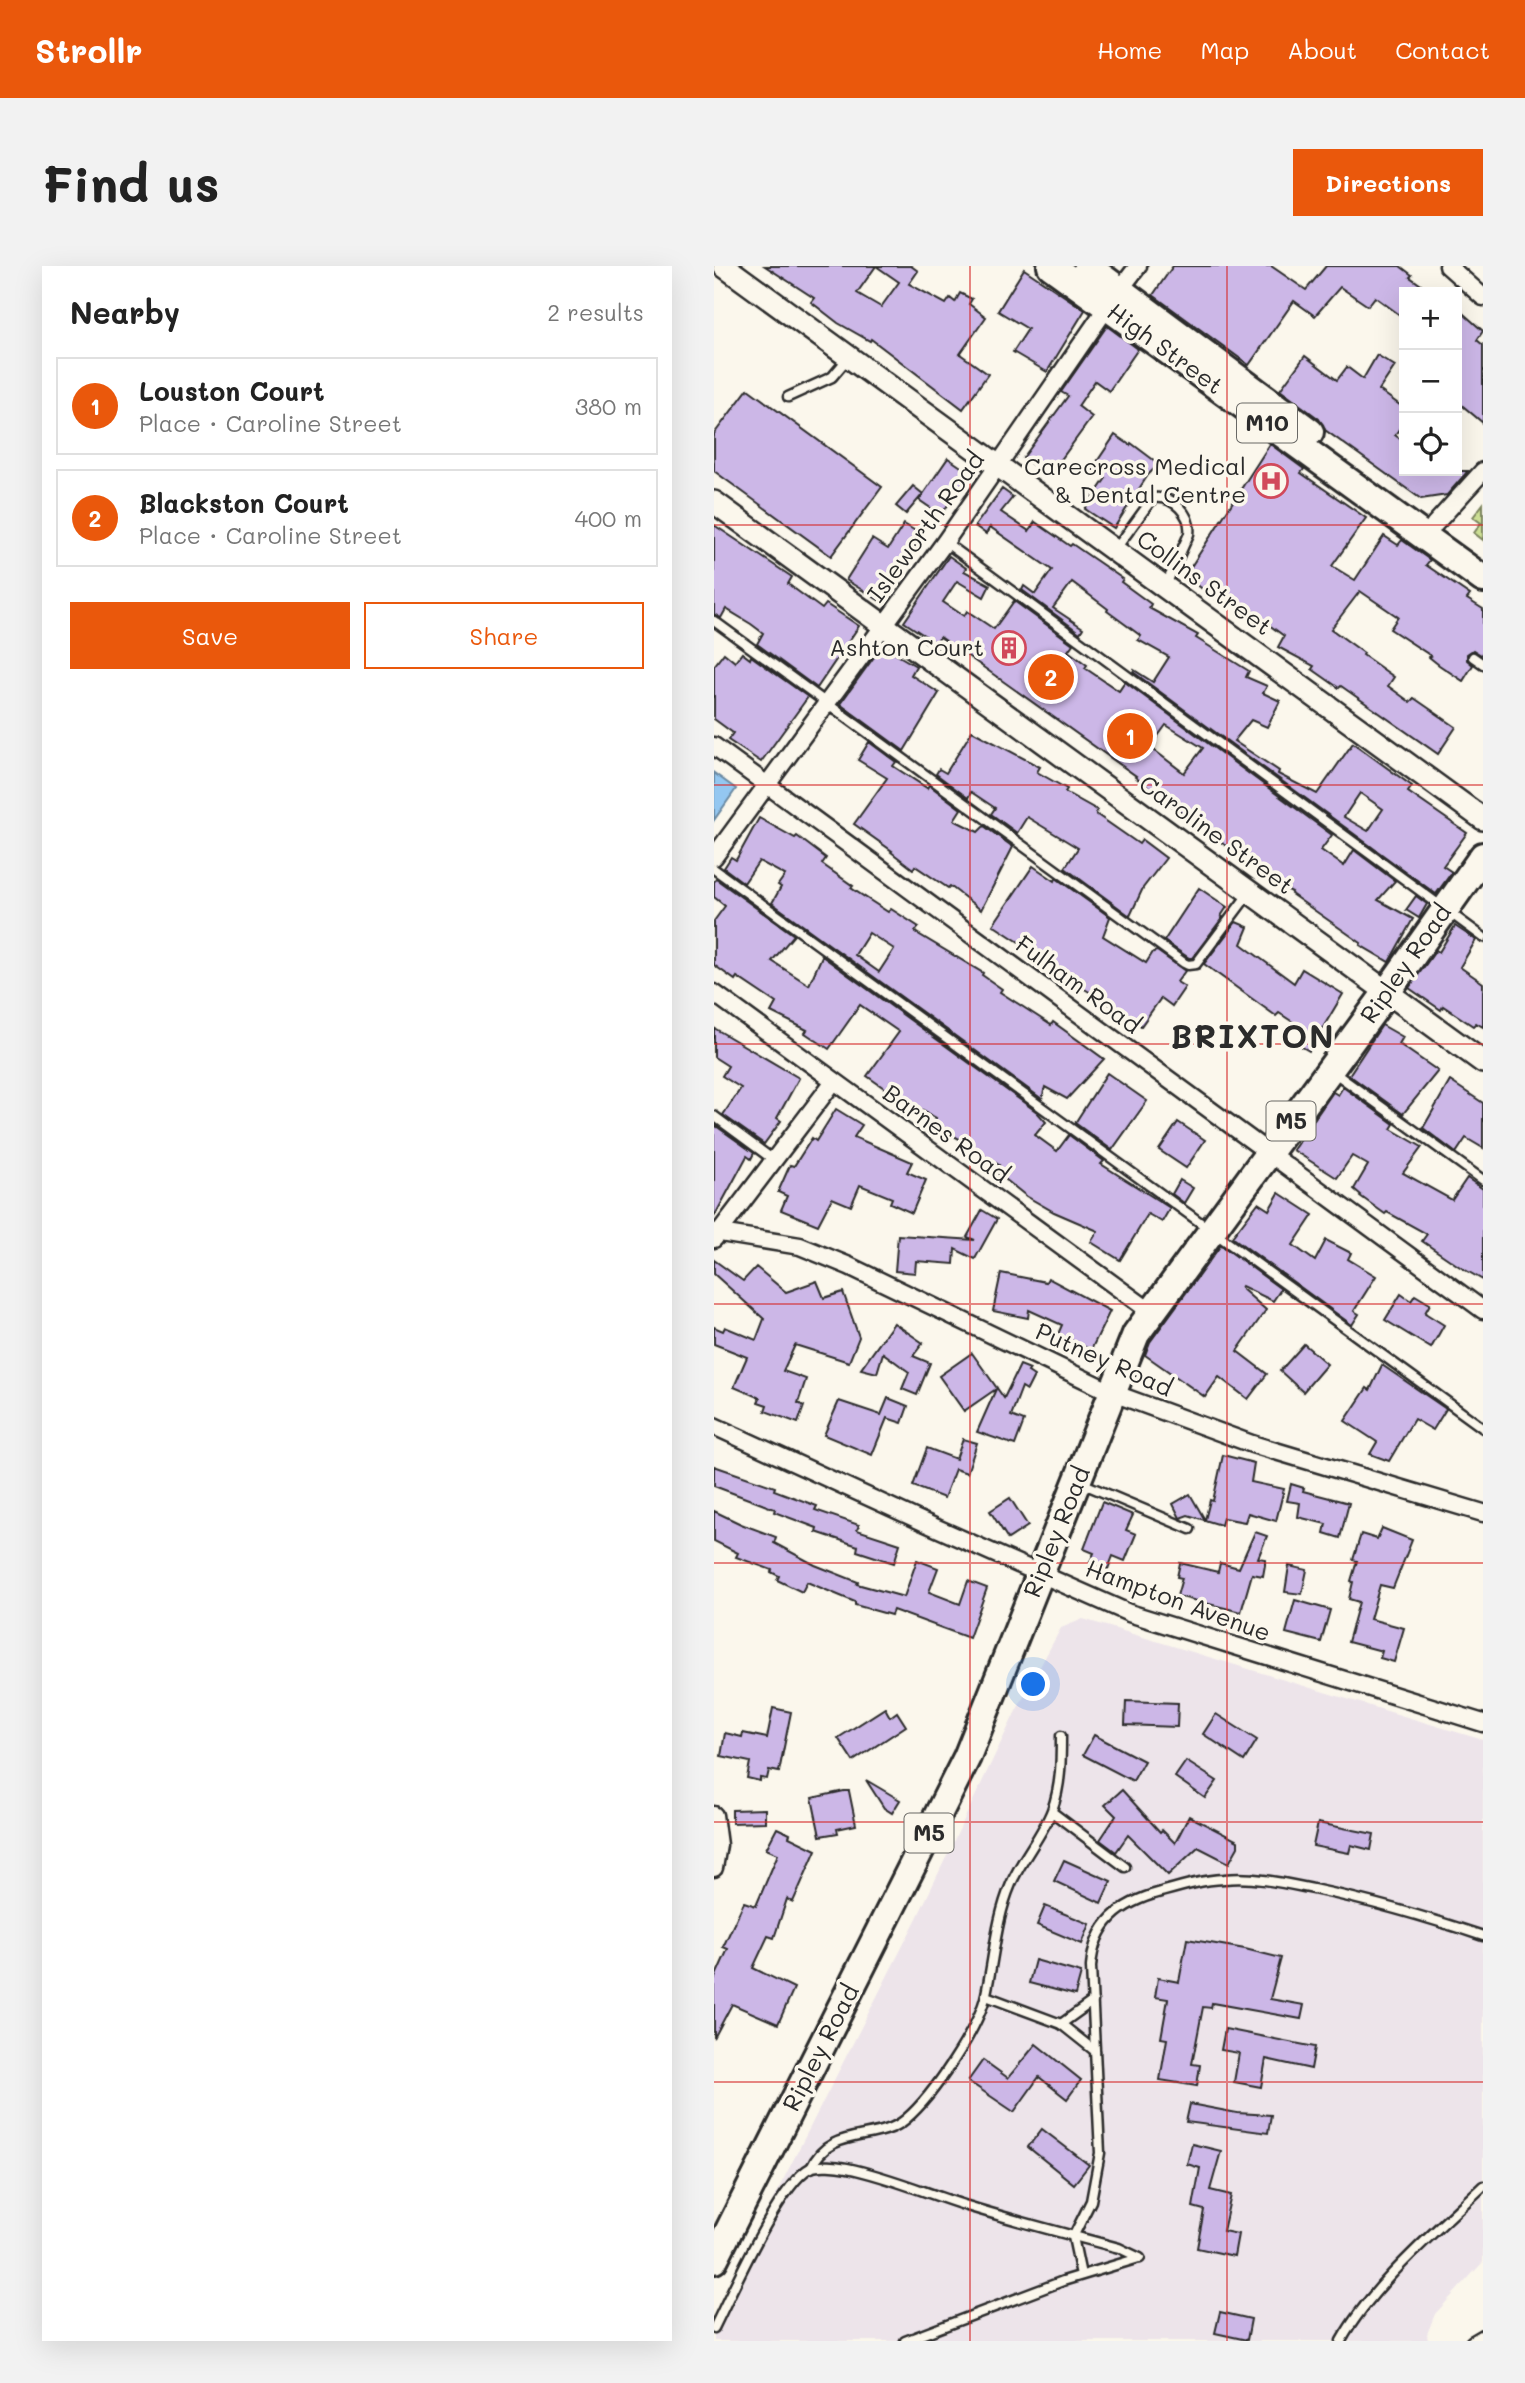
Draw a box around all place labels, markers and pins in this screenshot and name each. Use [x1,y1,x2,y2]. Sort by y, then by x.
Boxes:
place label: Carecross Medical & Dental Centre [1024,450,1246,509]
hospital icon: Carecross Medical & Dental Centre [1252,462,1290,500]
building icon: Ashton Court [990,629,1028,667]
place label: Ashton Court [829,631,984,662]
pin: 2 [1028,651,1074,703]
pin: 1 [1107,710,1153,762]

